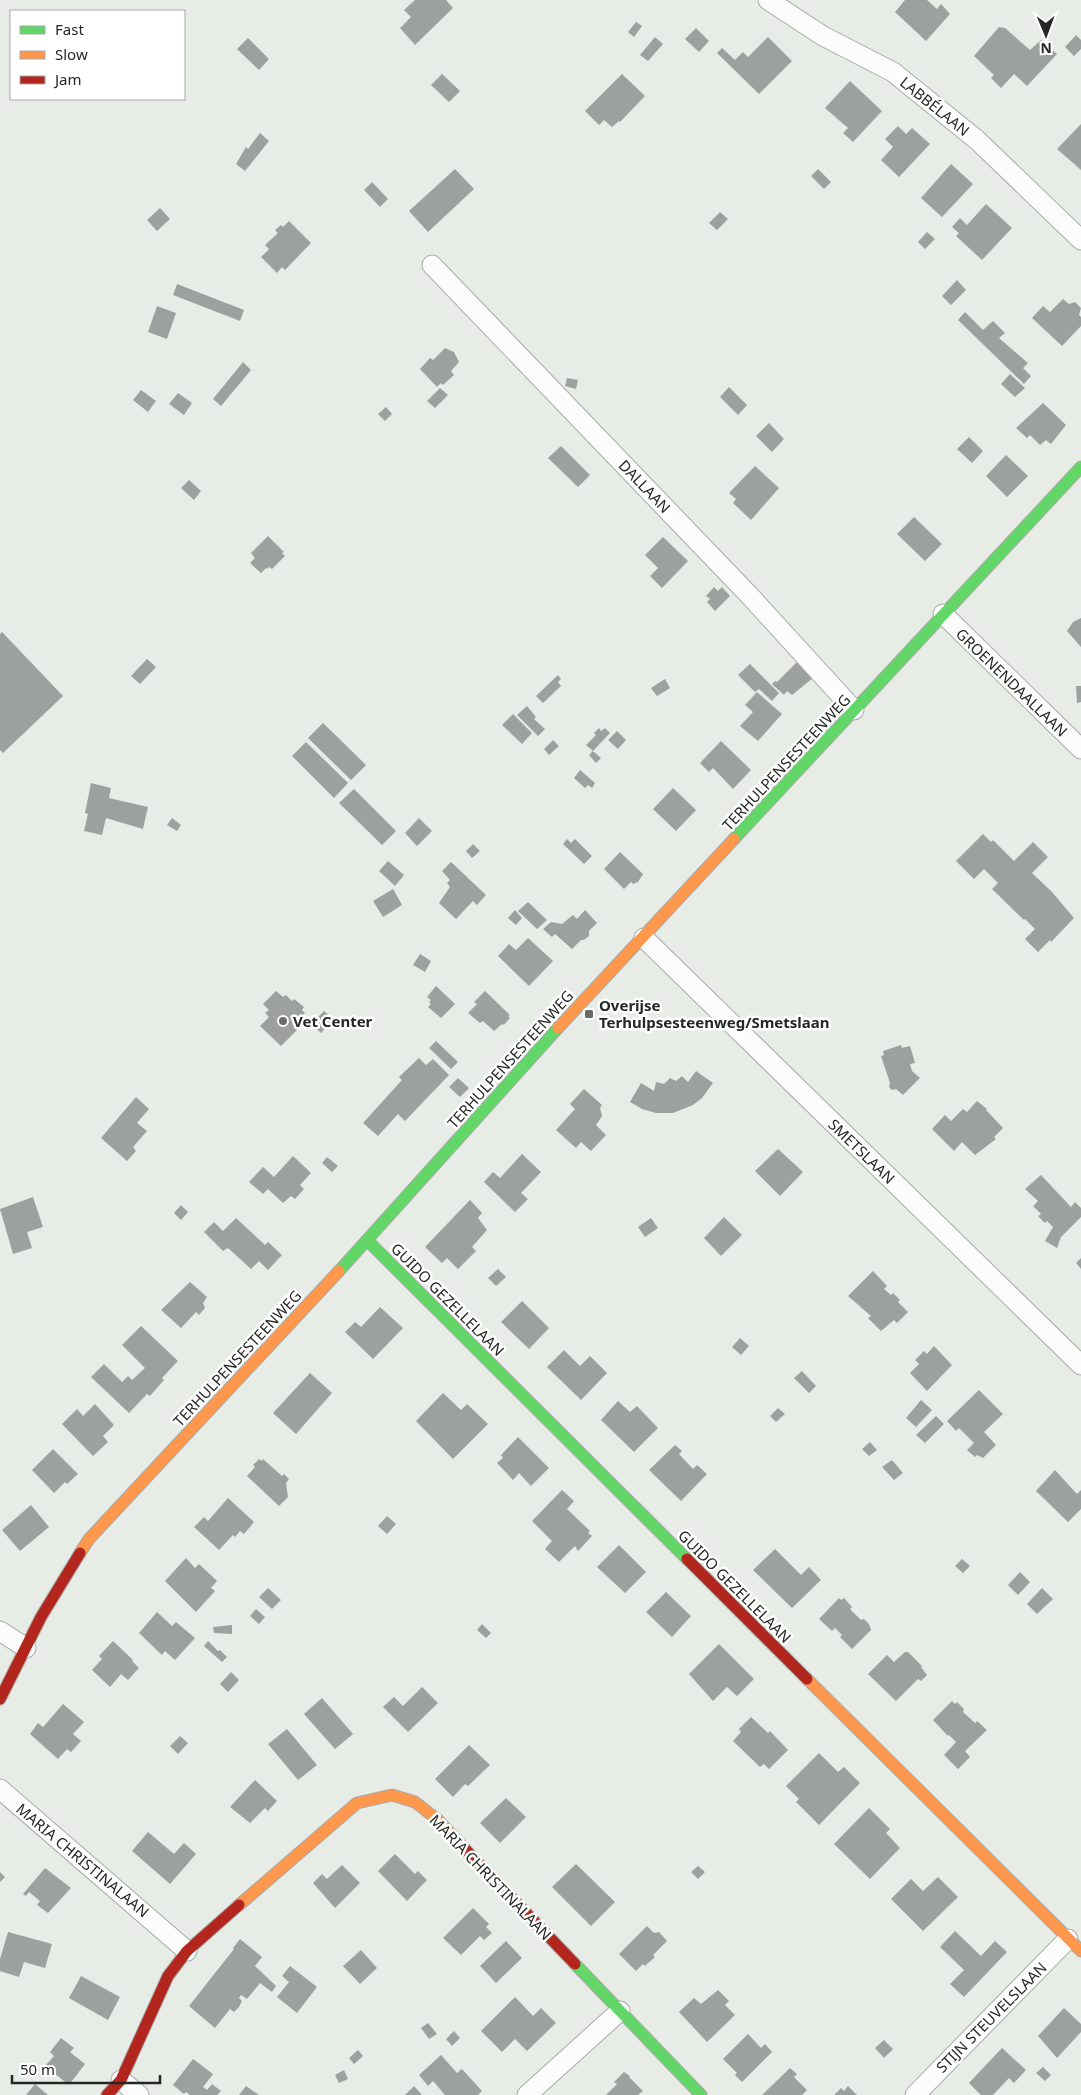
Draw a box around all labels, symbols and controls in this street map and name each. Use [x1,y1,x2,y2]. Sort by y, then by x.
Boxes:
legend [10,10,185,100]
north arrow [1021,10,1071,60]
text: Fast [55,19,84,39]
text: N [1040,39,1052,58]
text: Slow [55,44,88,64]
text: Jam [53,69,82,89]
street label: LABBÉLAAN [896,72,974,140]
street label: DALLAAN [615,455,675,517]
street label: GROENENDAALLAAN [952,624,1072,740]
street label: TERHULPENSESTEENWEG [718,690,854,834]
street label: TERHULPENSESTEENWEG [443,986,577,1132]
place label: Overijse Terhulpsesteenweg/Smetslaan [599,995,829,1032]
marker: Overijse Terhulpsesteenweg/Smetslaan [583,1008,595,1020]
place label: Vet Center [293,1011,373,1031]
marker: Vet Center [277,1015,289,1027]
street label: SMETSLAAN [824,1114,900,1188]
street label: GUIDO GEZELLELAAN [387,1238,509,1360]
street label: TERHULPENSESTEENWEG [169,1286,305,1430]
street label: GUIDO GEZELLELAAN [674,1525,796,1647]
street label: MARIA CHRISTINALAAN [13,1799,153,1921]
street label: MARIA CHRISTINALAAN [426,1810,556,1944]
street label: STIJN STEUVELSLAAN [931,1957,1051,2077]
scale bar [12,2052,160,2084]
text: 50 m [20,2059,55,2079]

